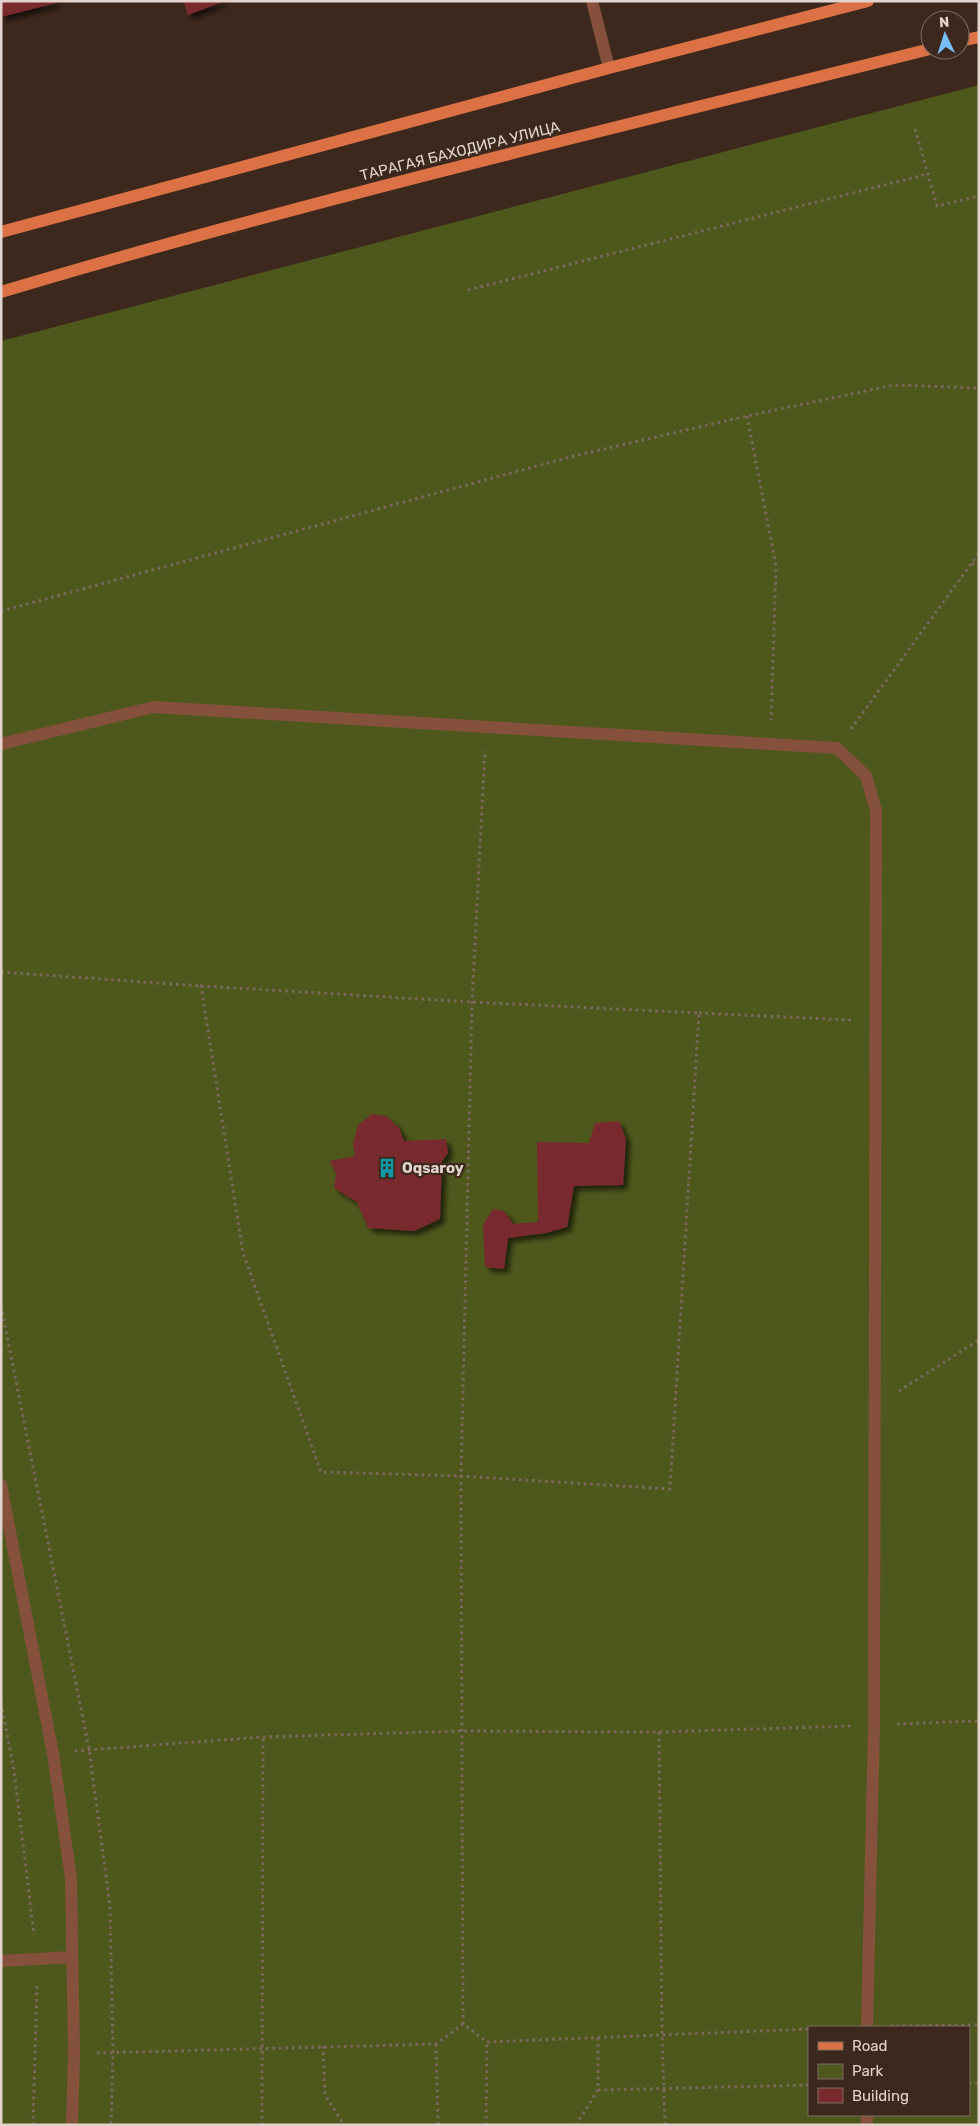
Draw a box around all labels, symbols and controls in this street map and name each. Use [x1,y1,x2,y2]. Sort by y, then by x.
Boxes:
north arrow [920,10,970,60]
text: N [939,14,950,31]
street label: ТАРАГАЯ БАХОДИРА УЛИЦА [358,117,562,185]
building icon: Oqsaroy [376,1157,398,1179]
place label: Oqsaroy [402,1159,464,1177]
legend [808,2026,970,2116]
text: Road [852,2037,888,2055]
text: Park [852,2062,883,2080]
text: Building [852,2087,909,2105]

